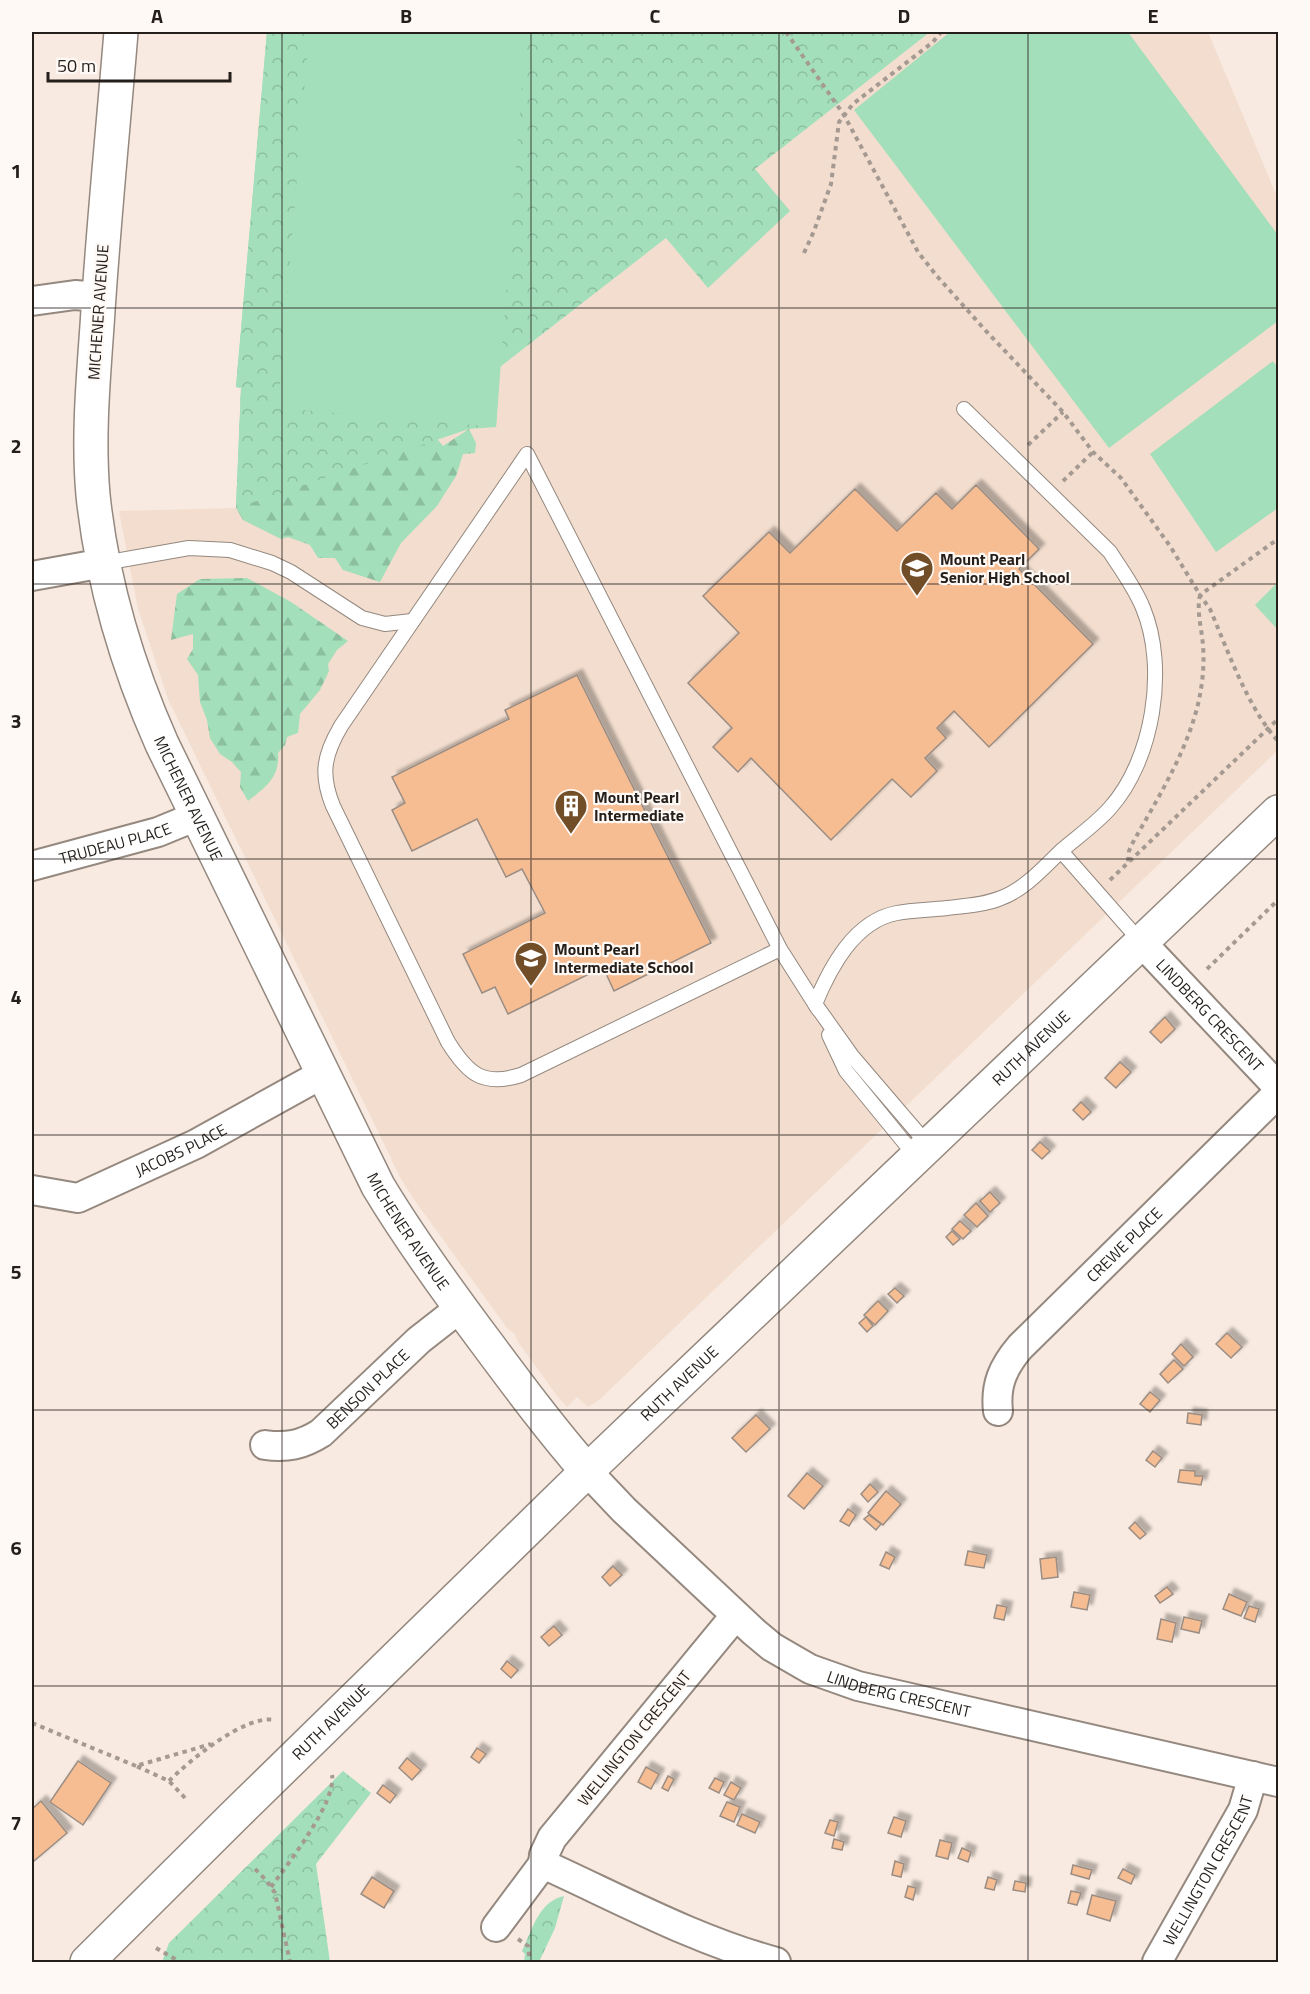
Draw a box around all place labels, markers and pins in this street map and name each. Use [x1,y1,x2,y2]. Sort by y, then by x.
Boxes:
place label: Mount Pearl Senior High School [940,547,1070,589]
school or university icon: Mount Pearl Senior High School [899,550,935,597]
place label: Mount Pearl Intermediate [594,785,684,827]
building icon: Mount Pearl Intermediate [553,788,589,835]
place label: Mount Pearl Intermediate School [554,937,694,979]
school or university icon: Mount Pearl Intermediate School [513,940,549,987]

